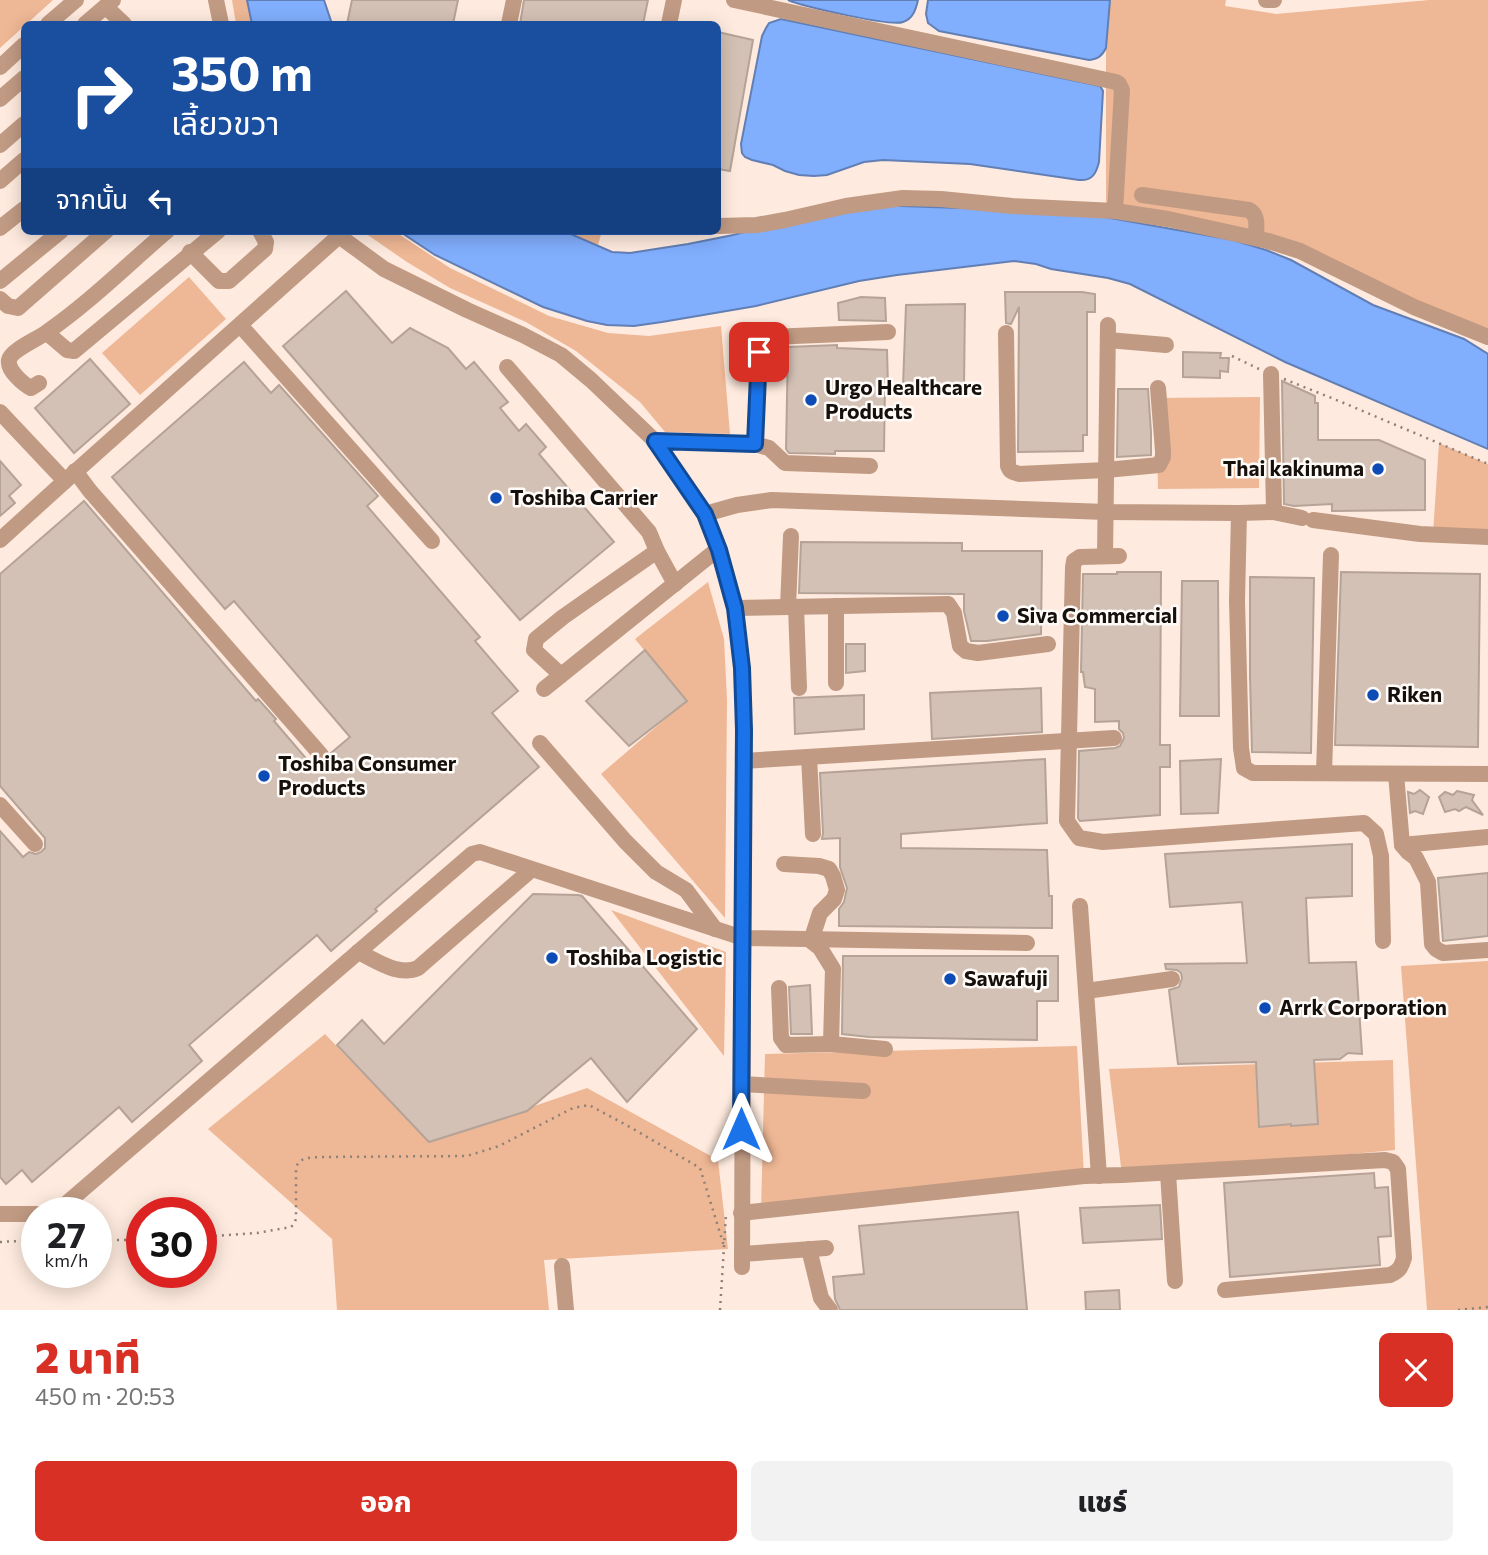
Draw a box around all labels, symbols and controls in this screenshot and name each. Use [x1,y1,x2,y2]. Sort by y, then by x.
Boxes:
text: 350 m [171,41,313,101]
icon: right [56,49,147,140]
text: เลี้ยวขวา [171,102,279,142]
icon: left [142,182,180,220]
text: จากนั้น [56,183,128,214]
pin [729,322,789,382]
icon: arrive [740,333,778,371]
place label: Urgo Healthcare Products [825,374,982,423]
marker: Urgo Healthcare Products [803,392,819,408]
place label: Thai kakinuma [1223,455,1364,480]
marker: Thai kakinuma [1370,461,1386,477]
place label: Toshiba Carrier [510,484,658,509]
marker: Toshiba Carrier [488,490,504,506]
place label: Siva Commercial [1017,602,1178,627]
marker: Siva Commercial [995,608,1011,624]
place label: Riken [1387,681,1442,706]
marker: Riken [1365,687,1381,703]
place label: Toshiba Consumer Products [278,750,457,799]
marker: Toshiba Consumer Products [256,768,272,784]
place label: Toshiba Logistic [566,944,722,969]
marker: Toshiba Logistic [544,950,560,966]
place label: Sawafuji [964,965,1048,990]
marker: Sawafuji [942,971,958,987]
place label: Arrk Corporation [1279,994,1447,1019]
marker: Arrk Corporation [1257,1000,1273,1016]
position arrow [704,1092,778,1166]
speed limit sign: 30 [126,1197,217,1288]
text: 27 [47,1212,86,1255]
text: km/h [45,1249,88,1271]
text: 2 นาที [35,1330,141,1382]
button: close [1379,1333,1453,1407]
text: 450 m · 20:53 [35,1382,175,1410]
button: ออก [35,1461,737,1541]
button: แชร์ [751,1461,1453,1541]

